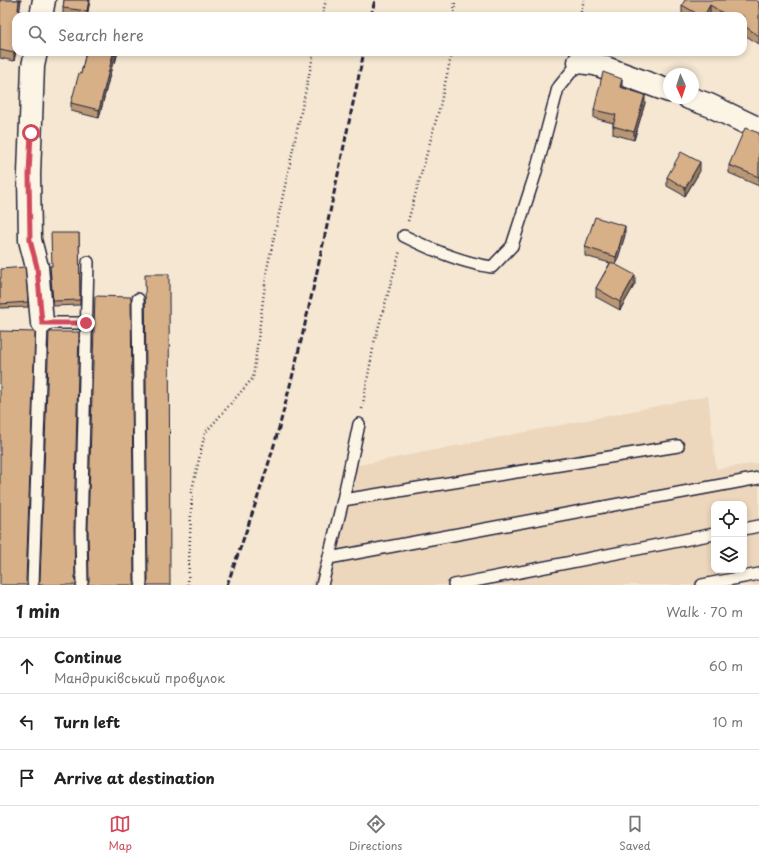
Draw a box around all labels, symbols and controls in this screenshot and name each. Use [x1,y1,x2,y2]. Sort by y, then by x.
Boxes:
search box [12,12,747,56]
icon: search [26,23,48,45]
text: Search here [58,23,144,46]
north arrow [663,68,699,104]
route start [22,124,40,142]
route end [77,314,95,332]
map controls [711,501,747,573]
button: locate [711,501,747,537]
button: layers [711,537,747,573]
text: 1 min [16,598,60,624]
text: Walk · 70 m [666,602,743,621]
text: Continue [54,645,122,668]
icon: ahead [16,655,38,677]
text: 60 m [709,656,743,675]
text: Мандриківський провулок [54,668,225,687]
text: Turn left [54,710,120,733]
icon: left [16,711,38,733]
text: 10 m [713,712,743,731]
text: Arrive at destination [54,766,215,789]
icon: arrive [16,767,38,789]
tab: Map [108,813,132,854]
tab: Directions [349,813,402,854]
tab: Saved [619,813,651,854]

